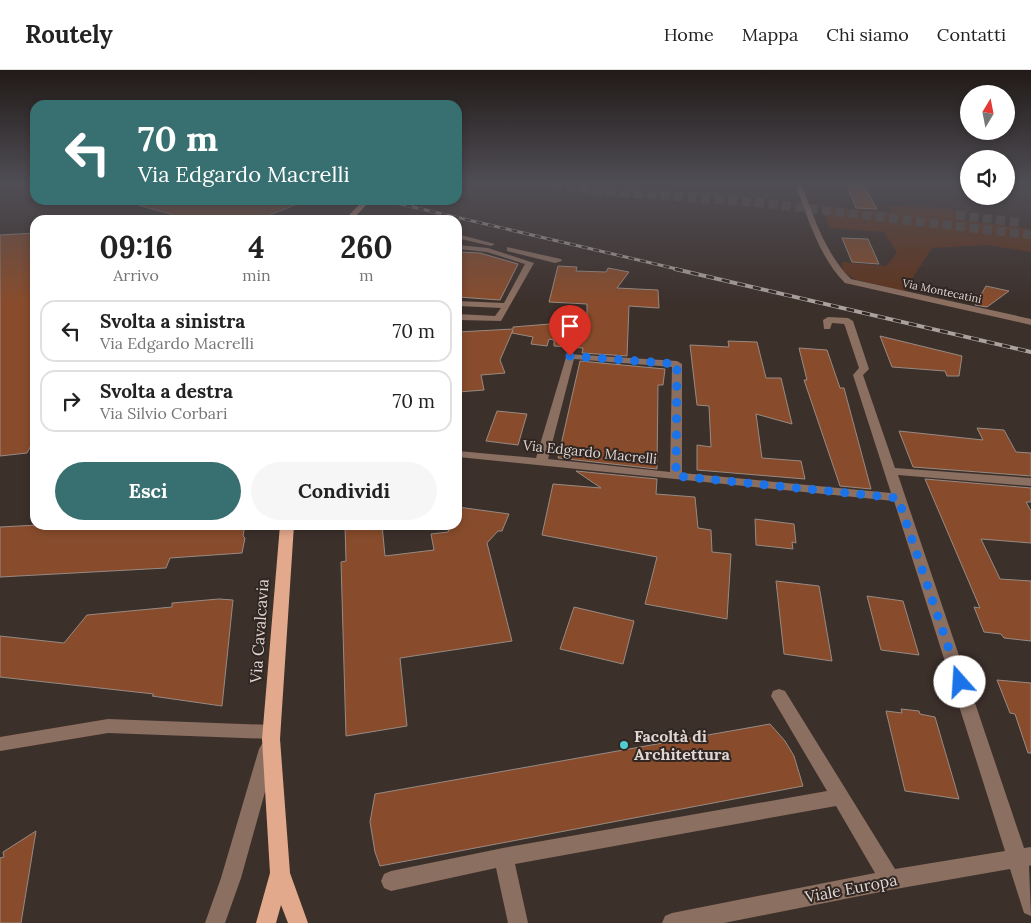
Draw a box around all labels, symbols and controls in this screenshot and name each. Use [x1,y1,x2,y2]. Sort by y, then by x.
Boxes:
text: Routely [25,19,113,50]
text: Home [664,23,714,46]
text: Mappa [742,23,798,46]
text: Chi siamo [826,23,909,46]
text: Contatti [937,23,1006,46]
north arrow [960,85,1015,140]
map controls [960,85,1015,205]
text: 70 m [138,116,218,161]
icon: left [55,120,120,185]
button: sound [960,150,1015,205]
text: Via Edgardo Macrelli [138,160,350,188]
text: 09:16 [99,228,173,266]
text: 4 [248,228,265,266]
text: 260 [340,228,393,266]
text: Arrivo [113,265,159,285]
text: min [242,265,271,285]
text: m [359,265,373,285]
street label: Via Montecatini [900,276,983,306]
pin [549,305,591,356]
text: Svolta a sinistra [100,309,245,333]
icon: arrive [556,312,584,340]
icon: left [57,317,85,345]
text: 70 m [392,319,435,343]
text: Via Edgardo Macrelli [100,333,254,353]
text: Svolta a destra [100,379,233,403]
icon: right [57,387,85,415]
text: 70 m [392,389,435,413]
text: Via Silvio Corbari [100,403,227,423]
street label: Via Edgardo Macrelli [521,436,658,468]
button: Esci [55,462,241,520]
button: Condividi [251,462,437,520]
street label: Via Cavalcavia [245,578,273,685]
position arrow [933,655,985,707]
place label: Facoltà di Architettura [634,726,730,764]
marker: Facoltà di Architettura [618,739,630,751]
street label: Viale Europa [802,869,899,907]

